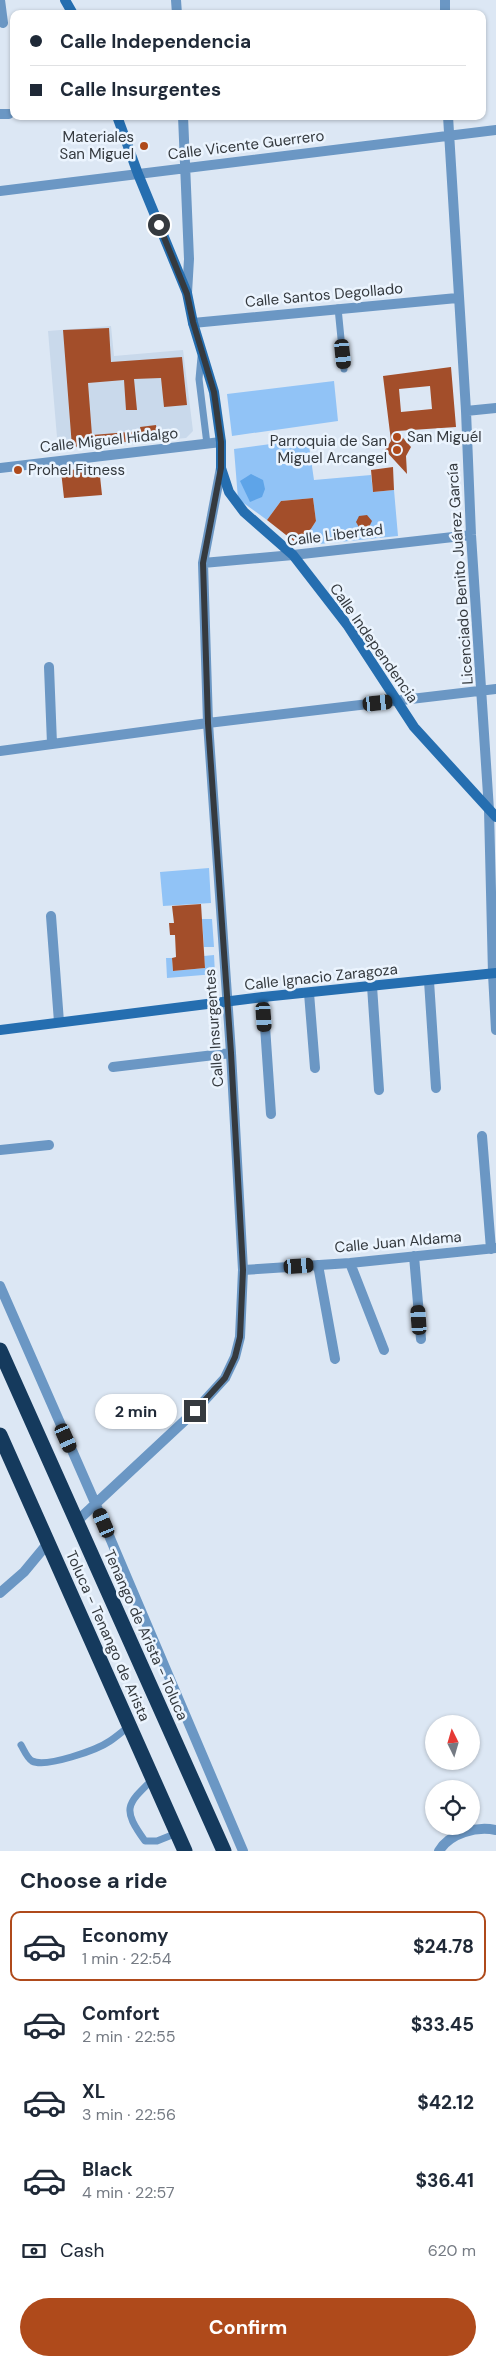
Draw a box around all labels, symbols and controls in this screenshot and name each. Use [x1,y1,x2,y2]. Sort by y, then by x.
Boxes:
text: Calle Independencia [60,29,251,54]
text: Calle Insurgentes [60,77,221,102]
street label: Calle Vicente Guerrero [167,125,326,165]
place label: Materiales San Miguel [59,127,134,164]
marker: Materiales San Miguel [138,140,150,152]
route start [148,214,170,236]
street label: Calle Santos Degollado [244,278,404,312]
car [333,338,352,370]
street label: Calle Miguel Hidalgo [39,423,179,457]
place label: San Miguél [407,427,482,447]
place label: Parroquia de San Miguel Arcangel [270,431,387,468]
marker: San Miguél [391,431,403,443]
marker: Parroquia de San Miguel Arcangel [391,444,403,456]
place label: Prohel Fitness [28,460,125,480]
street label: Licenciado Benito Juárez García [442,463,478,685]
marker: Prohel Fitness [12,464,24,476]
street label: Calle Libertad [286,519,384,551]
street label: Calle Independencia [325,579,423,707]
car [362,694,393,712]
street label: Calle Ignacio Zaragoza [243,959,399,995]
street label: Calle Insurgentes [200,968,228,1088]
car [255,1002,272,1032]
street label: Calle Juan Aldama [334,1226,462,1258]
car [283,1257,314,1275]
car [410,1305,427,1335]
callout: 2 min [95,1394,178,1428]
route end [184,1400,206,1422]
text: 2 min [115,1401,157,1422]
car [53,1421,78,1455]
car [91,1506,116,1540]
street label: Tenango de Arista - Toluca [99,1546,193,1724]
street label: Toluca - Tenango de Arista [61,1547,155,1725]
north arrow [425,1715,480,1770]
map controls [425,1715,480,1835]
button: locate [425,1780,480,1835]
text: Choose a ride [20,1866,168,1895]
text: Economy [82,1923,169,1948]
icon: car [22,1924,67,1969]
text: $24.78 [413,1934,474,1959]
text: 1 min · 22:54 [82,1948,171,1969]
text: Comfort [82,2001,160,2026]
icon: car [22,2002,67,2047]
text: $33.45 [411,2012,474,2037]
text: 2 min · 22:55 [82,2026,176,2047]
text: XL [82,2079,105,2104]
icon: car [22,2080,67,2125]
text: $42.12 [417,2090,474,2115]
text: 3 min · 22:56 [82,2104,176,2125]
text: Black [82,2157,133,2182]
icon: car [22,2158,67,2203]
text: $36.41 [416,2168,474,2193]
text: 4 min · 22:57 [82,2182,175,2203]
icon: cash [20,2237,48,2265]
text: Cash [60,2238,104,2263]
text: 620 m [428,2240,476,2261]
button: Confirm [20,2298,476,2356]

